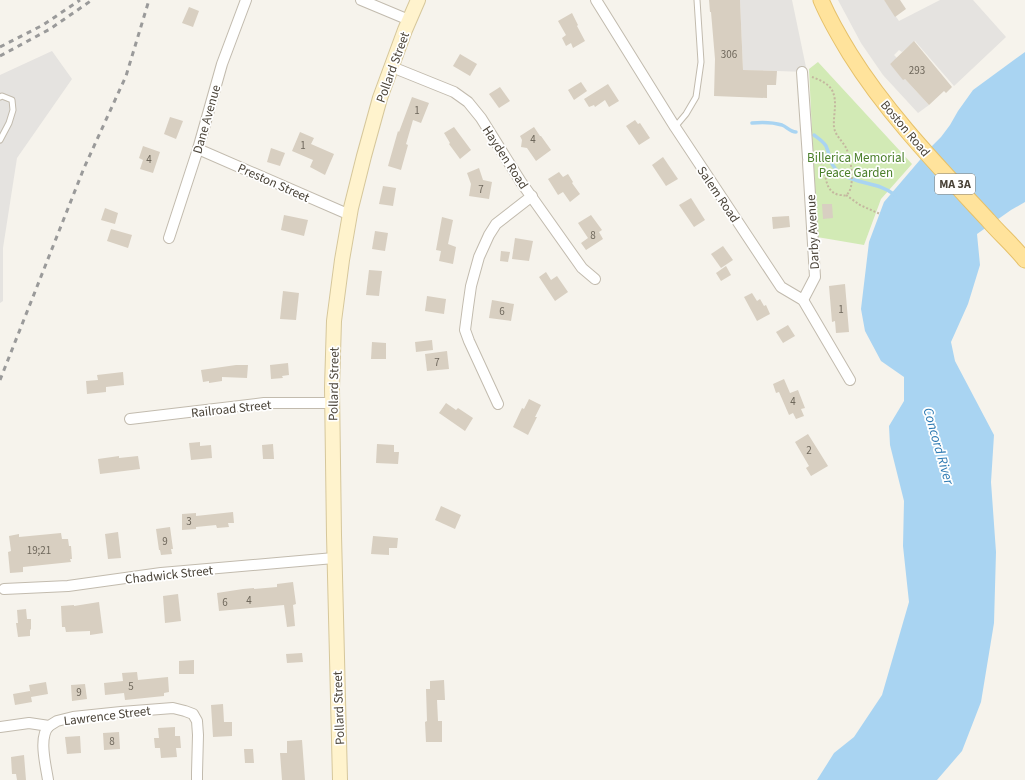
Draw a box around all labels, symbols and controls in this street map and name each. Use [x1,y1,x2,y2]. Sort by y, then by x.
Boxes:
street label: Pollard Street [372,29,414,105]
house number: 306 [721,47,738,62]
house number: 293 [909,63,925,78]
street label: Dane Avenue [189,83,225,156]
street label: Boston Road [876,97,934,161]
house number: 1 [414,103,420,118]
street label: Hayden Road [478,122,532,193]
house number: 4 [530,132,536,147]
house number: 1 [300,138,306,153]
park label: Billerica Memorial Peace Garden [807,149,905,182]
house number: 4 [146,152,152,167]
street label: Preston Street [235,159,313,207]
street label: Salem Road [693,163,744,226]
road number: MA 3A [935,174,975,194]
house number: 7 [478,182,484,197]
street label: Darby Avenue [802,194,824,270]
house number: 8 [590,228,596,243]
house number: 1 [838,302,844,317]
house number: 6 [499,304,505,319]
street label: Pollard Street [324,346,344,421]
house number: 7 [434,355,440,370]
house number: 4 [790,394,796,409]
street label: Railroad Street [190,396,273,422]
water label: Concord River [918,405,959,488]
house number: 2 [806,443,812,458]
house number: 3 [186,514,192,529]
house number: 9 [162,534,168,549]
house number: 19;21 [27,543,51,558]
street label: Chadwick Street [124,561,215,589]
house number: 4 [246,593,252,608]
house number: 6 [222,595,228,610]
street label: Pollard Street [329,670,349,745]
house number: 5 [128,679,134,694]
house number: 9 [76,685,82,700]
street label: Lawrence Street [63,702,152,730]
house number: 8 [109,734,115,749]

